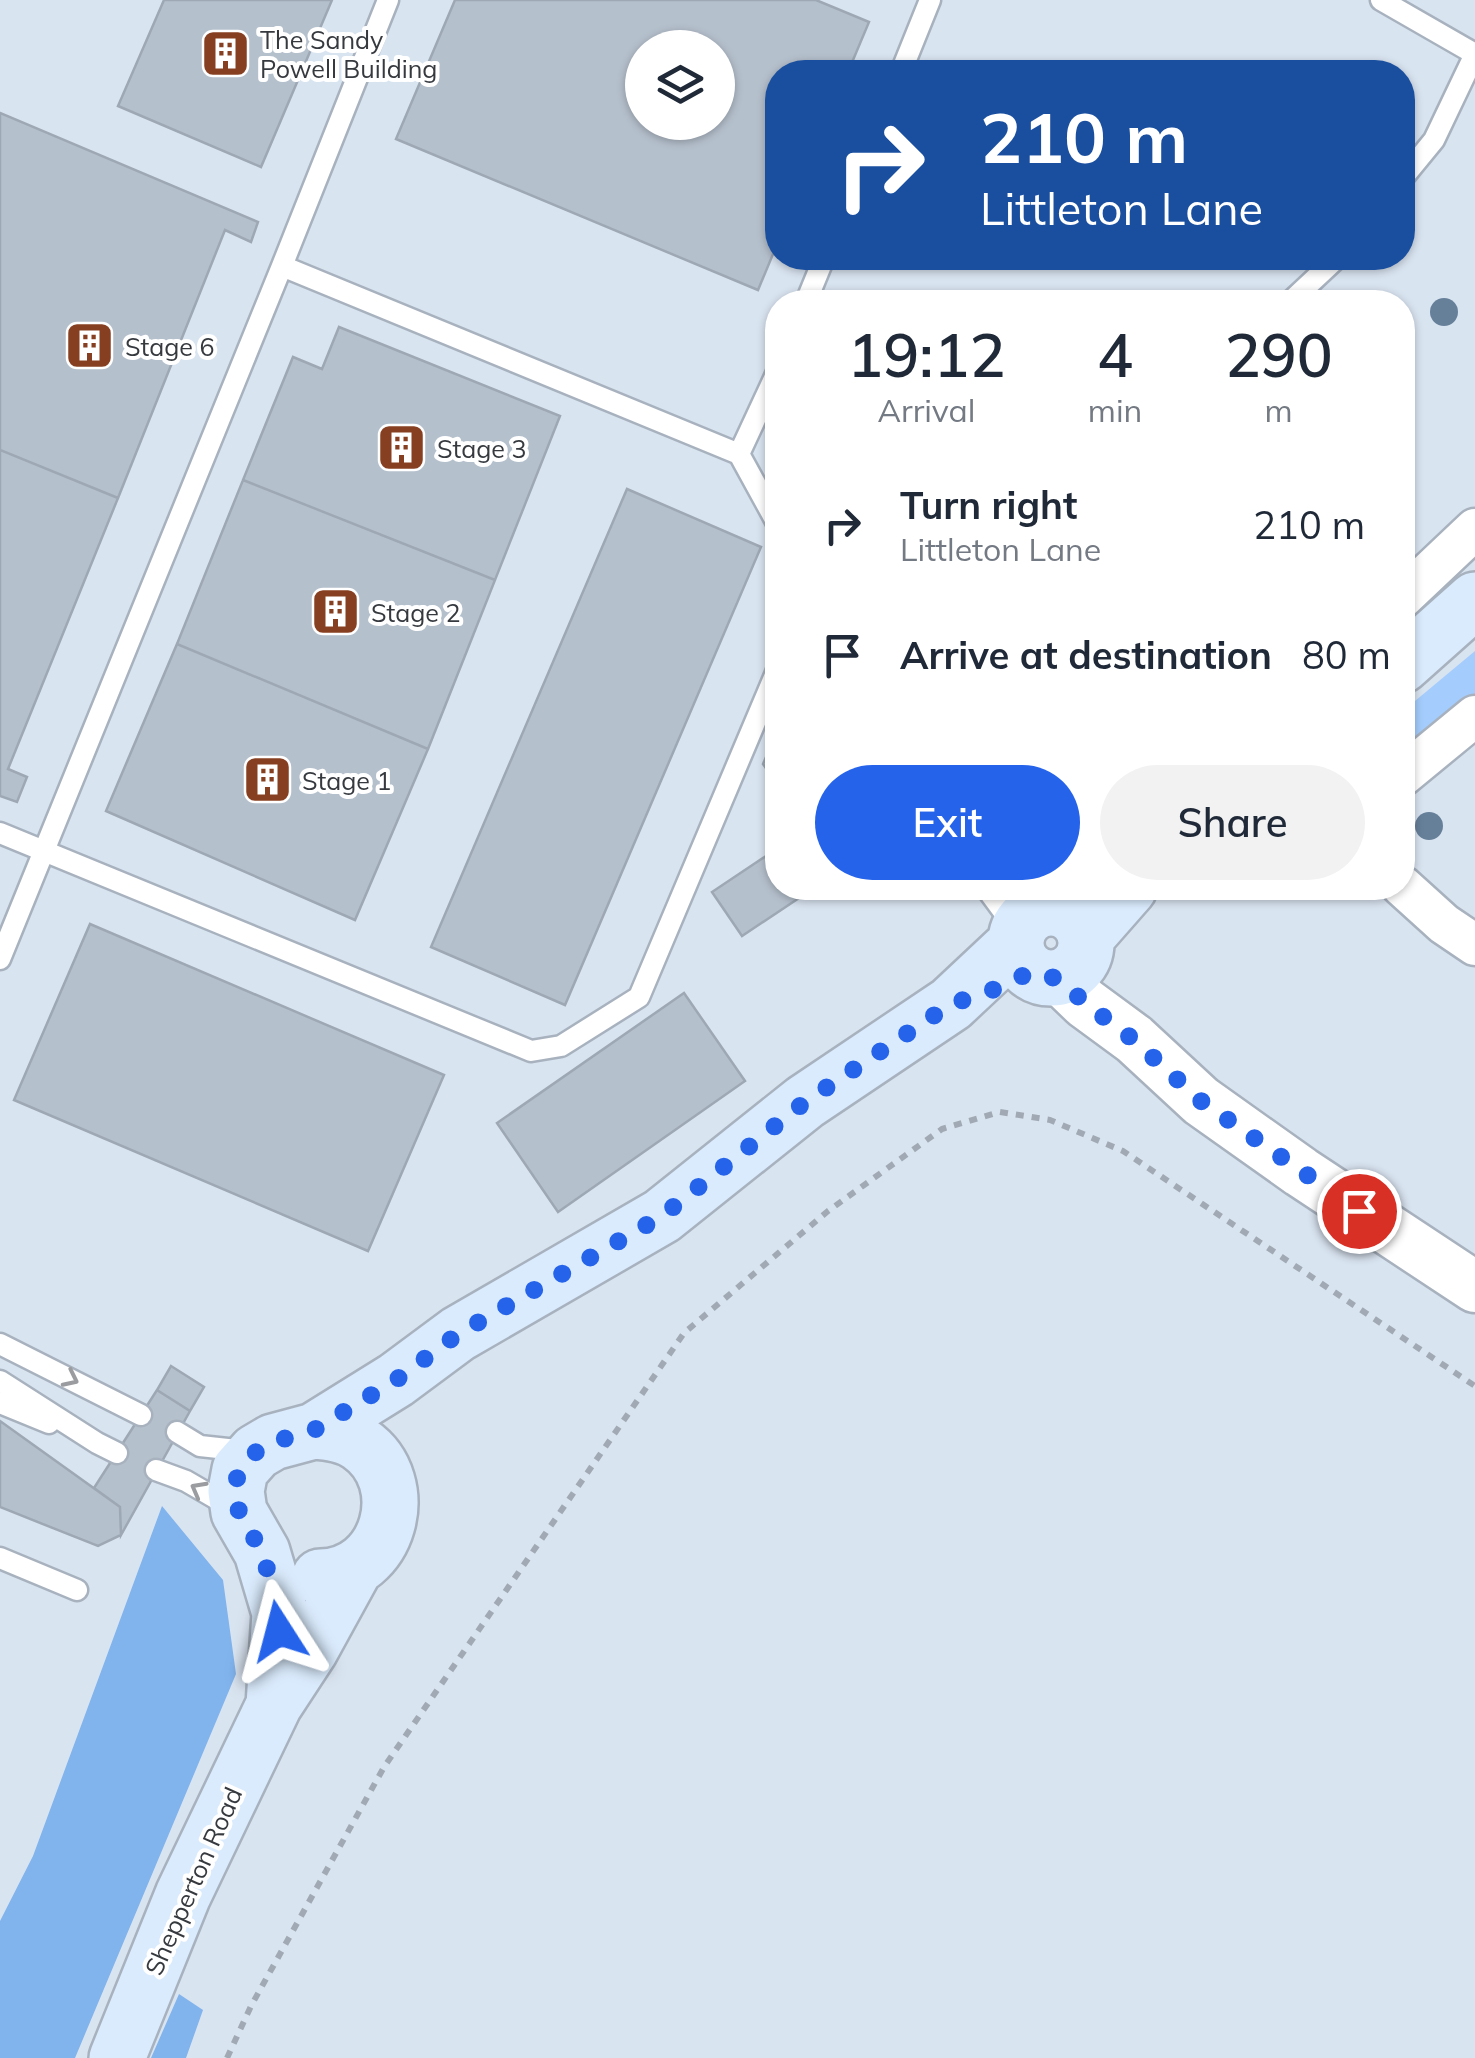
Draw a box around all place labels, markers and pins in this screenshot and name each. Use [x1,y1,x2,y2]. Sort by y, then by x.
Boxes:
place label: The Sandy Powell Building [260,24,437,84]
building icon: The Sandy Powell Building [199,27,251,79]
building icon: Stage 6 [64,320,116,372]
place label: Stage 6 [125,331,214,362]
building icon: Stage 3 [376,422,428,474]
place label: Stage 3 [437,433,526,464]
building icon: Stage 2 [310,586,362,638]
place label: Stage 2 [371,597,460,628]
building icon: Stage 1 [241,754,293,806]
place label: Stage 1 [302,765,391,796]
pin [1317,1169,1402,1254]

